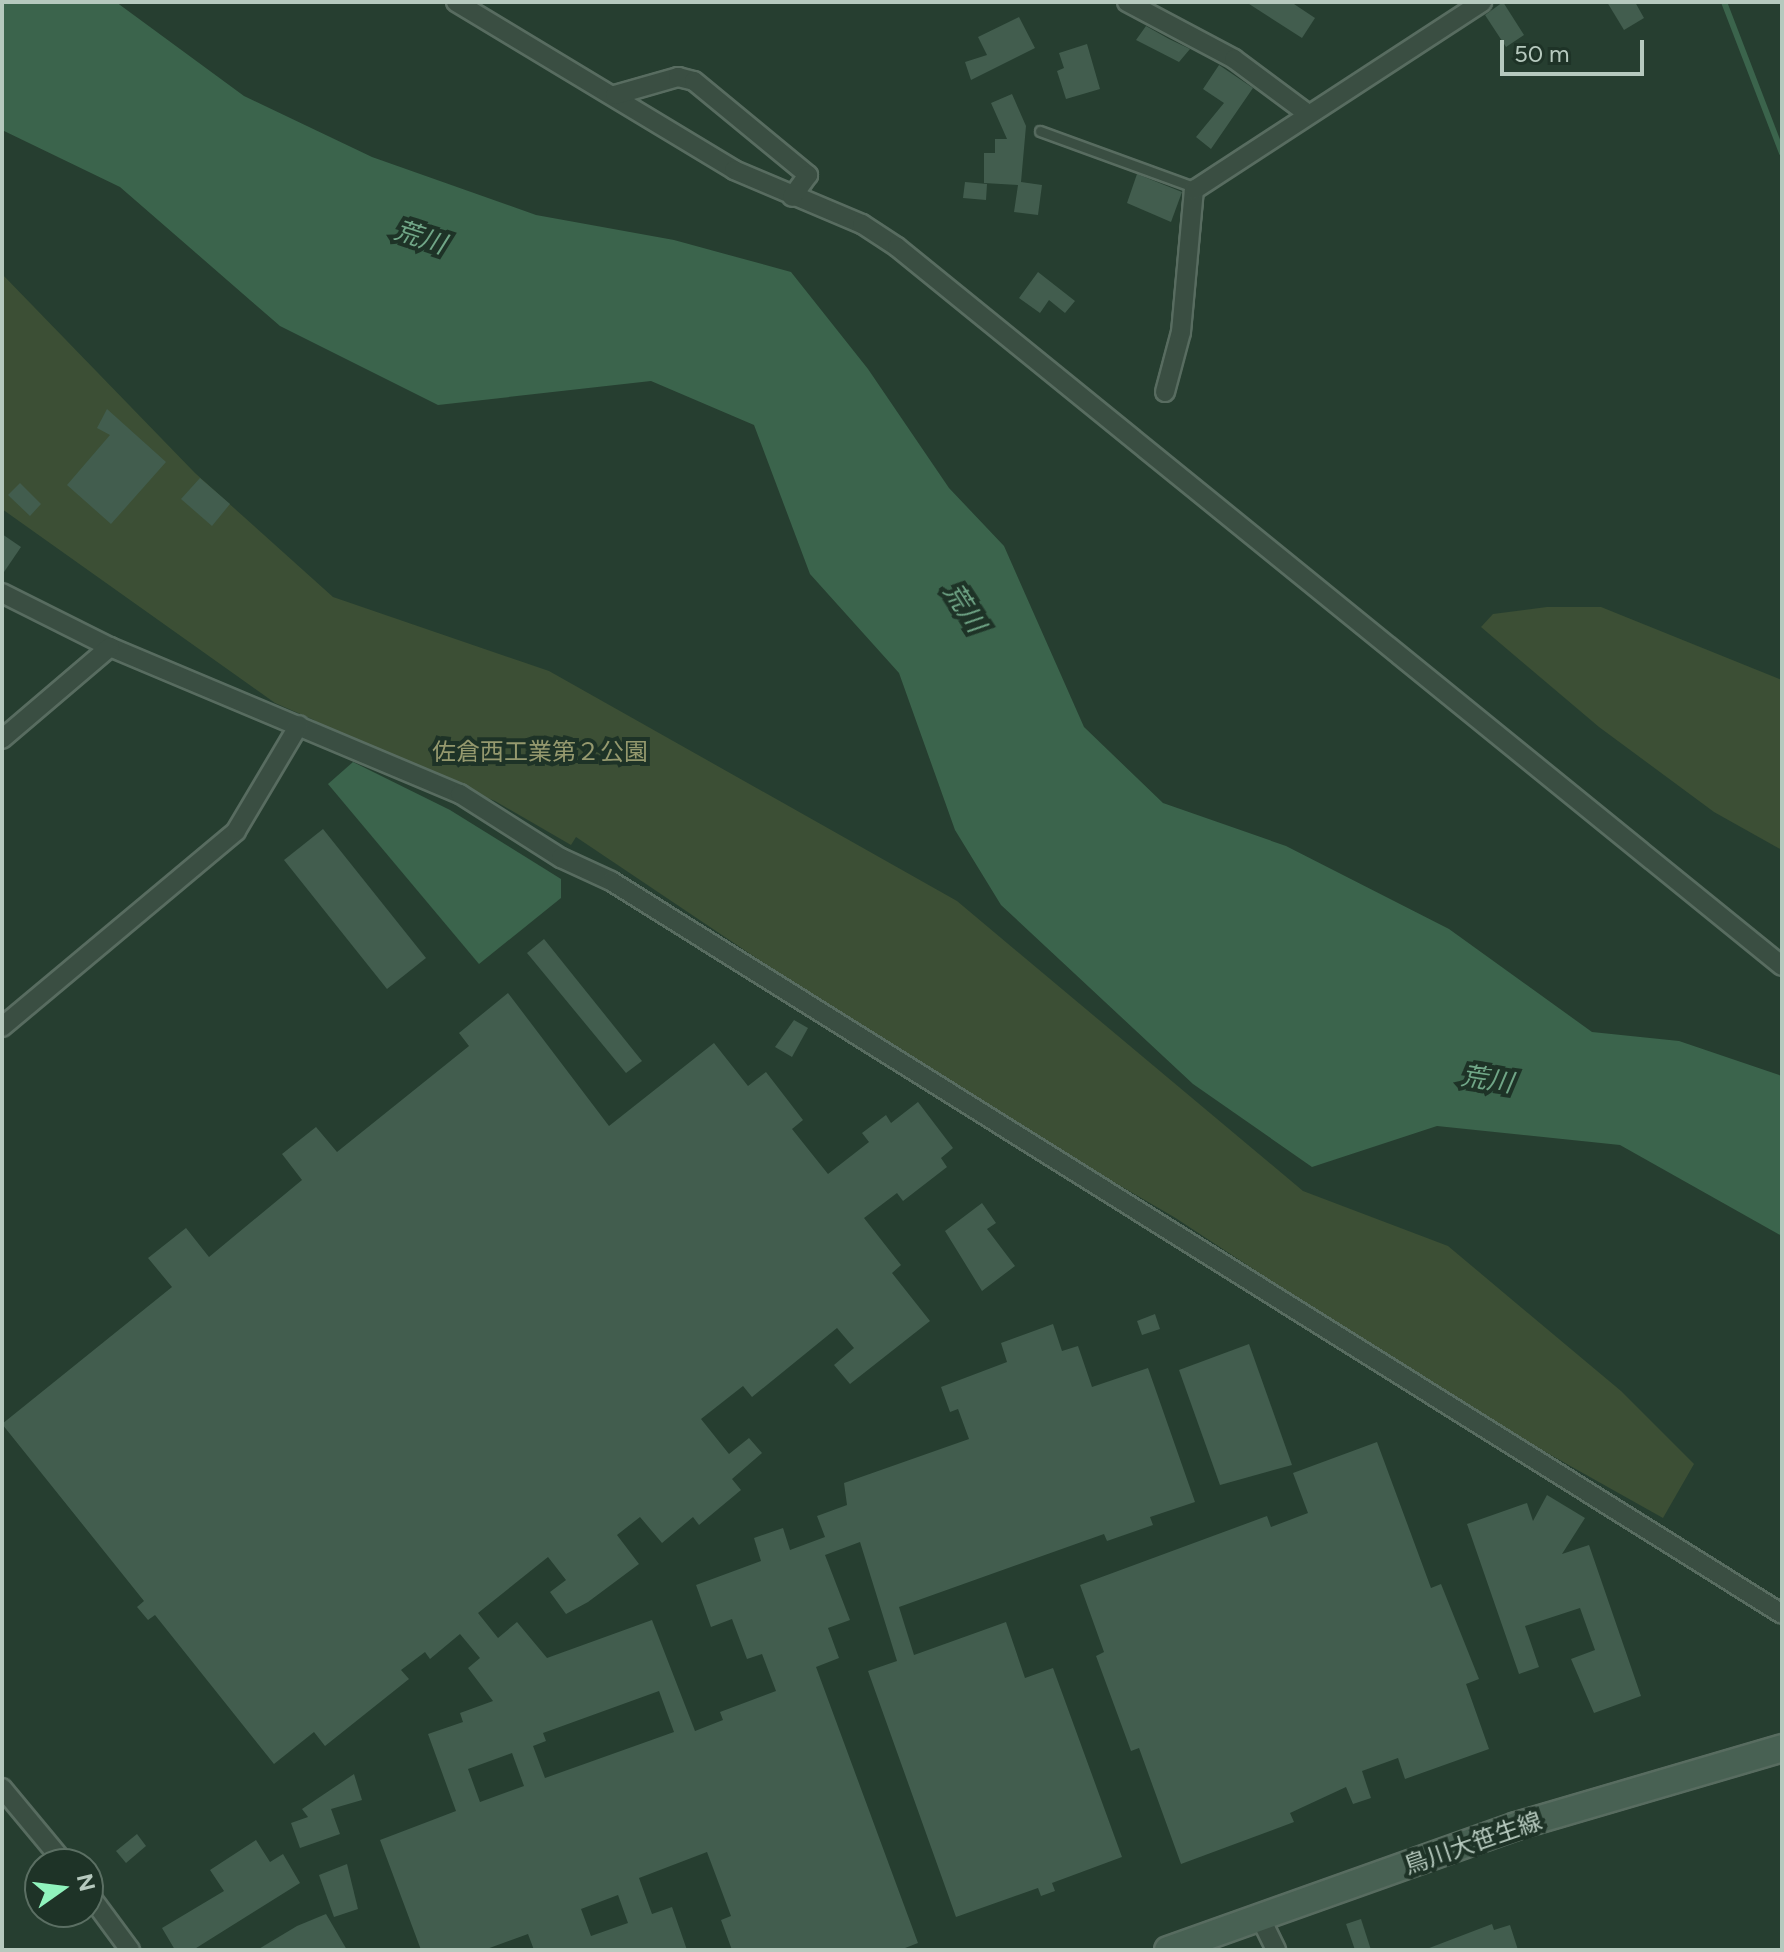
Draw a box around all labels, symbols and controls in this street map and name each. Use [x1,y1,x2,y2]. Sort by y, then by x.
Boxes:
scale bar [1504,24,1648,74]
text: 50 m [1514,39,1570,68]
water label: 荒川 [390,215,450,261]
water label: 荒川 [937,578,991,638]
park label: 佐倉西工業第２公園 [432,738,648,766]
water label: 荒川 [1459,1061,1515,1099]
street label: 鳥川大笹生線 [1400,1806,1546,1880]
north arrow [24,1848,104,1928]
text: N [71,1871,101,1894]

